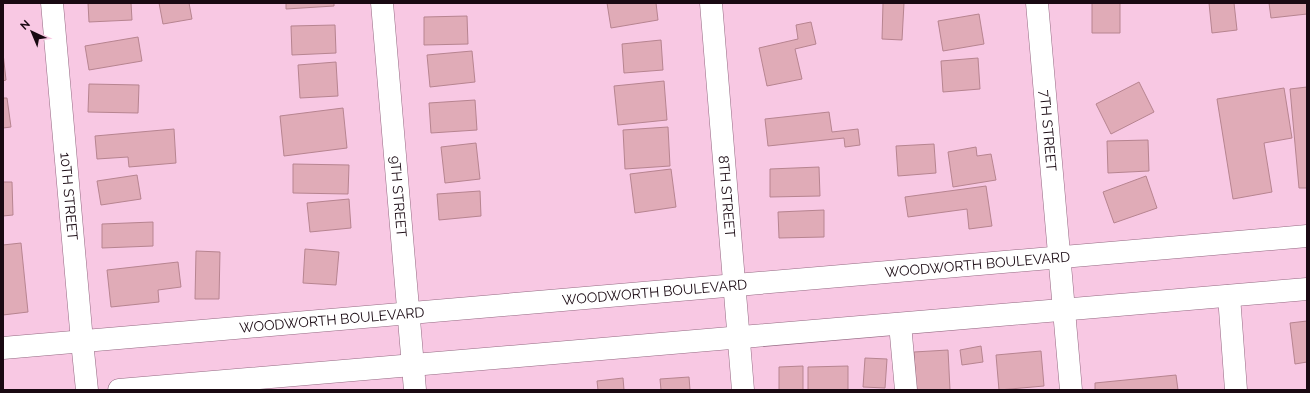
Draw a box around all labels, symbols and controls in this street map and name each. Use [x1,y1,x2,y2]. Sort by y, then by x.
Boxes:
north arrow [12,12,52,52]
text: N [18,18,33,33]
street label: 7TH STREET [1037,89,1060,172]
street label: 10TH STREET [57,152,81,241]
street label: 9TH STREET [387,155,410,238]
street label: 8TH STREET [716,155,738,239]
street label: WOODWORTH BOULEVARD [884,248,1071,280]
street label: WOODWORTH BOULEVARD [561,276,748,308]
street label: WOODWORTH BOULEVARD [239,304,425,336]

